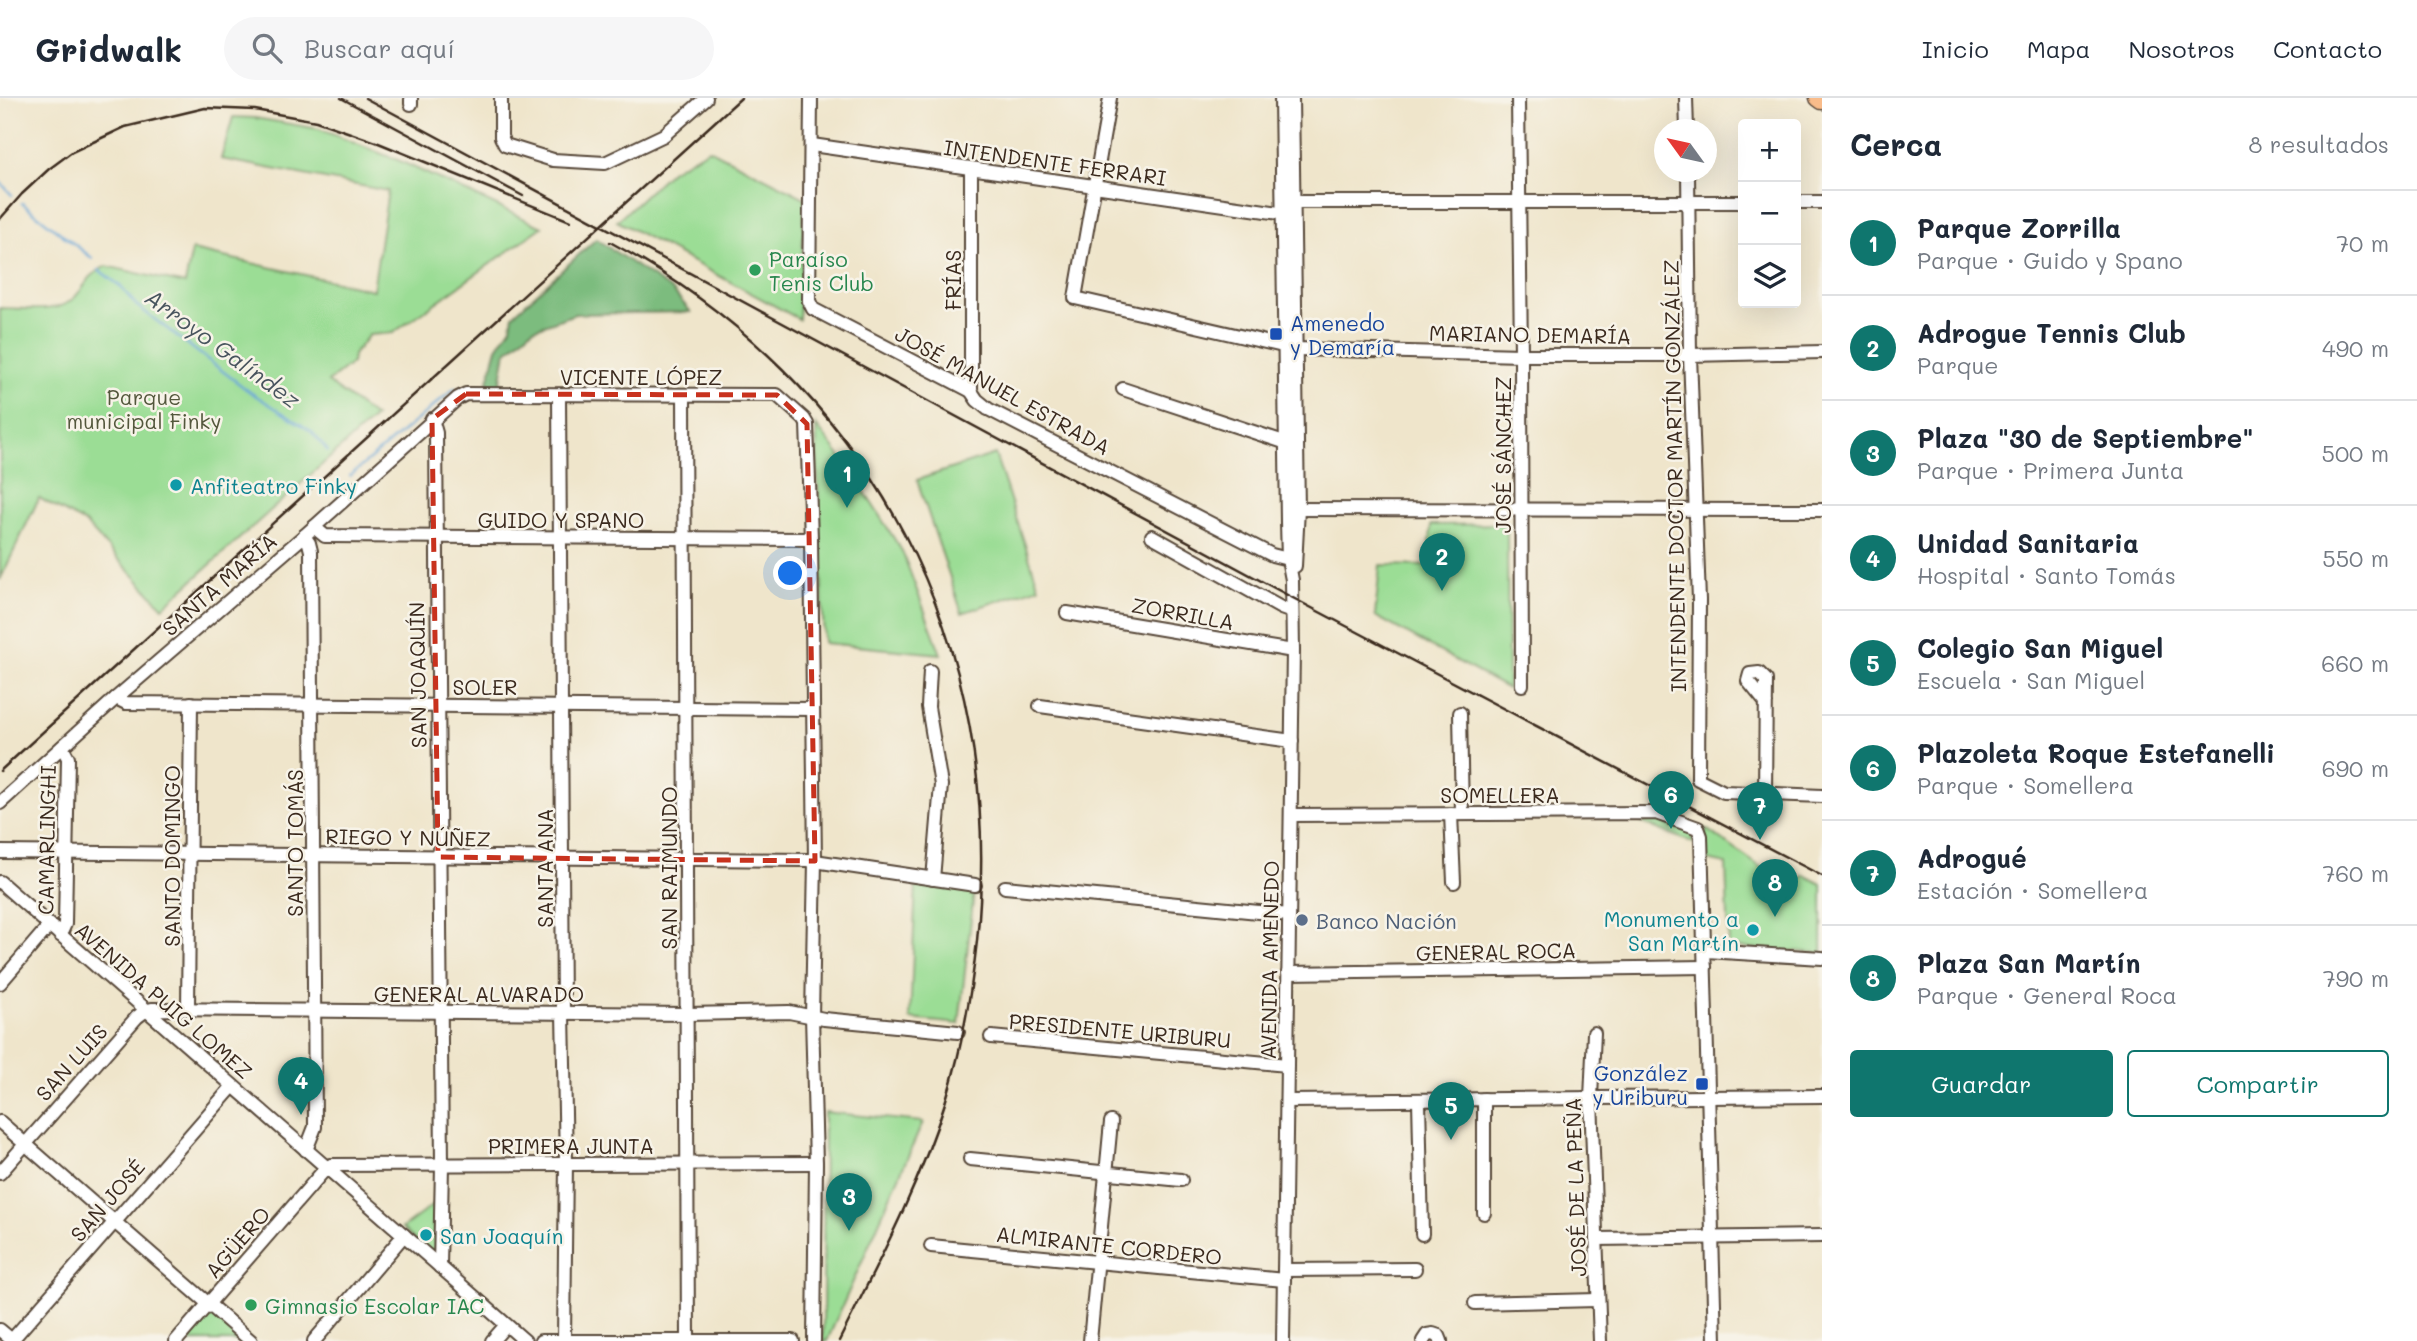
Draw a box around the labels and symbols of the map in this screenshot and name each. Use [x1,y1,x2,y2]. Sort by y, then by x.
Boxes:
north arrow [1654,119,1717,182]
street label: INTENDENTE FERRARI [942,133,1168,191]
place label: Paraíso Tenis Club [769,245,874,296]
street label: FRÍAS [939,250,966,310]
street label: INTENDENTE DOCTOR MARTÍN GONZÁLEZ [1657,260,1691,692]
marker: Paraíso Tenis Club [747,262,763,278]
water label: Arroyo Galíndez [140,282,307,414]
place label: Amenedo y Demaría [1290,309,1395,360]
street label: MARIANO DEMARÍA [1429,319,1631,349]
street label: JOSÉ MANUEL ESTRADA [891,320,1115,460]
marker: Amenedo y Demaría [1268,326,1284,342]
street label: VICENTE LÓPEZ [560,363,722,390]
street label: JOSÉ SÁNCHEZ [1489,377,1516,533]
park label: Parque municipal Finky [66,383,222,434]
pin: 1 [824,450,870,508]
place label: Anfiteatro Finky [190,472,357,499]
marker: Anfiteatro Finky [168,477,184,493]
street label: GUIDO Y SPANO [478,506,644,533]
street label: SANTA MARÍA [156,527,282,641]
pin: 2 [1419,533,1465,591]
your location [773,556,807,590]
street label: ZORRILLA [1130,591,1236,635]
street label: SAN JOAQUÍN [402,602,432,748]
street label: SOLER [453,673,518,700]
street label: CAMARLINGHI [31,765,61,915]
street label: SANTO DOMINGO [158,765,185,947]
street label: SANTO TOMÁS [281,769,308,917]
pin: 6 [1648,771,1694,829]
street label: SOMELLERA [1440,781,1560,808]
pin: 7 [1737,782,1783,840]
street label: SAN RAIMUNDO [655,786,682,950]
street label: SANTA ANA [531,808,558,928]
street label: RIEGO Y NÚÑEZ [325,822,491,852]
pin: 8 [1752,859,1798,917]
street label: AVENIDA AMENEDO [1254,860,1284,1060]
place label: Monumento a San Martín [1604,905,1739,956]
place label: Banco Nación [1316,907,1457,934]
marker: Banco Nación [1294,912,1310,928]
street label: AVENIDA PUIG LOMEZ [70,916,258,1084]
marker: Monumento a San Martín [1745,922,1761,938]
street label: GENERAL ROCA [1416,936,1576,966]
street label: GENERAL ALVARADO [374,980,584,1007]
street label: PRESIDENTE URIBURU [1008,1007,1232,1053]
street label: SAN LUIS [29,1018,113,1106]
pin: 4 [278,1057,324,1115]
place label: González y Uriburu [1592,1059,1688,1110]
marker: González y Uriburu [1694,1076,1710,1092]
pin: 5 [1428,1082,1474,1140]
street label: JOSÉ DE LA PEÑA [1558,1097,1592,1277]
street label: PRIMERA JUNTA [488,1132,654,1159]
street label: SAN JOSÉ [64,1153,150,1247]
pin: 3 [826,1173,872,1231]
street label: AGÜERO [199,1201,275,1283]
street label: ALMIRANTE CORDERO [995,1220,1223,1270]
place label: San Joaquín [440,1222,564,1249]
marker: San Joaquín [418,1227,434,1243]
place label: Gimnasio Escolar IAC [265,1292,484,1319]
marker: Gimnasio Escolar IAC [243,1297,259,1313]

